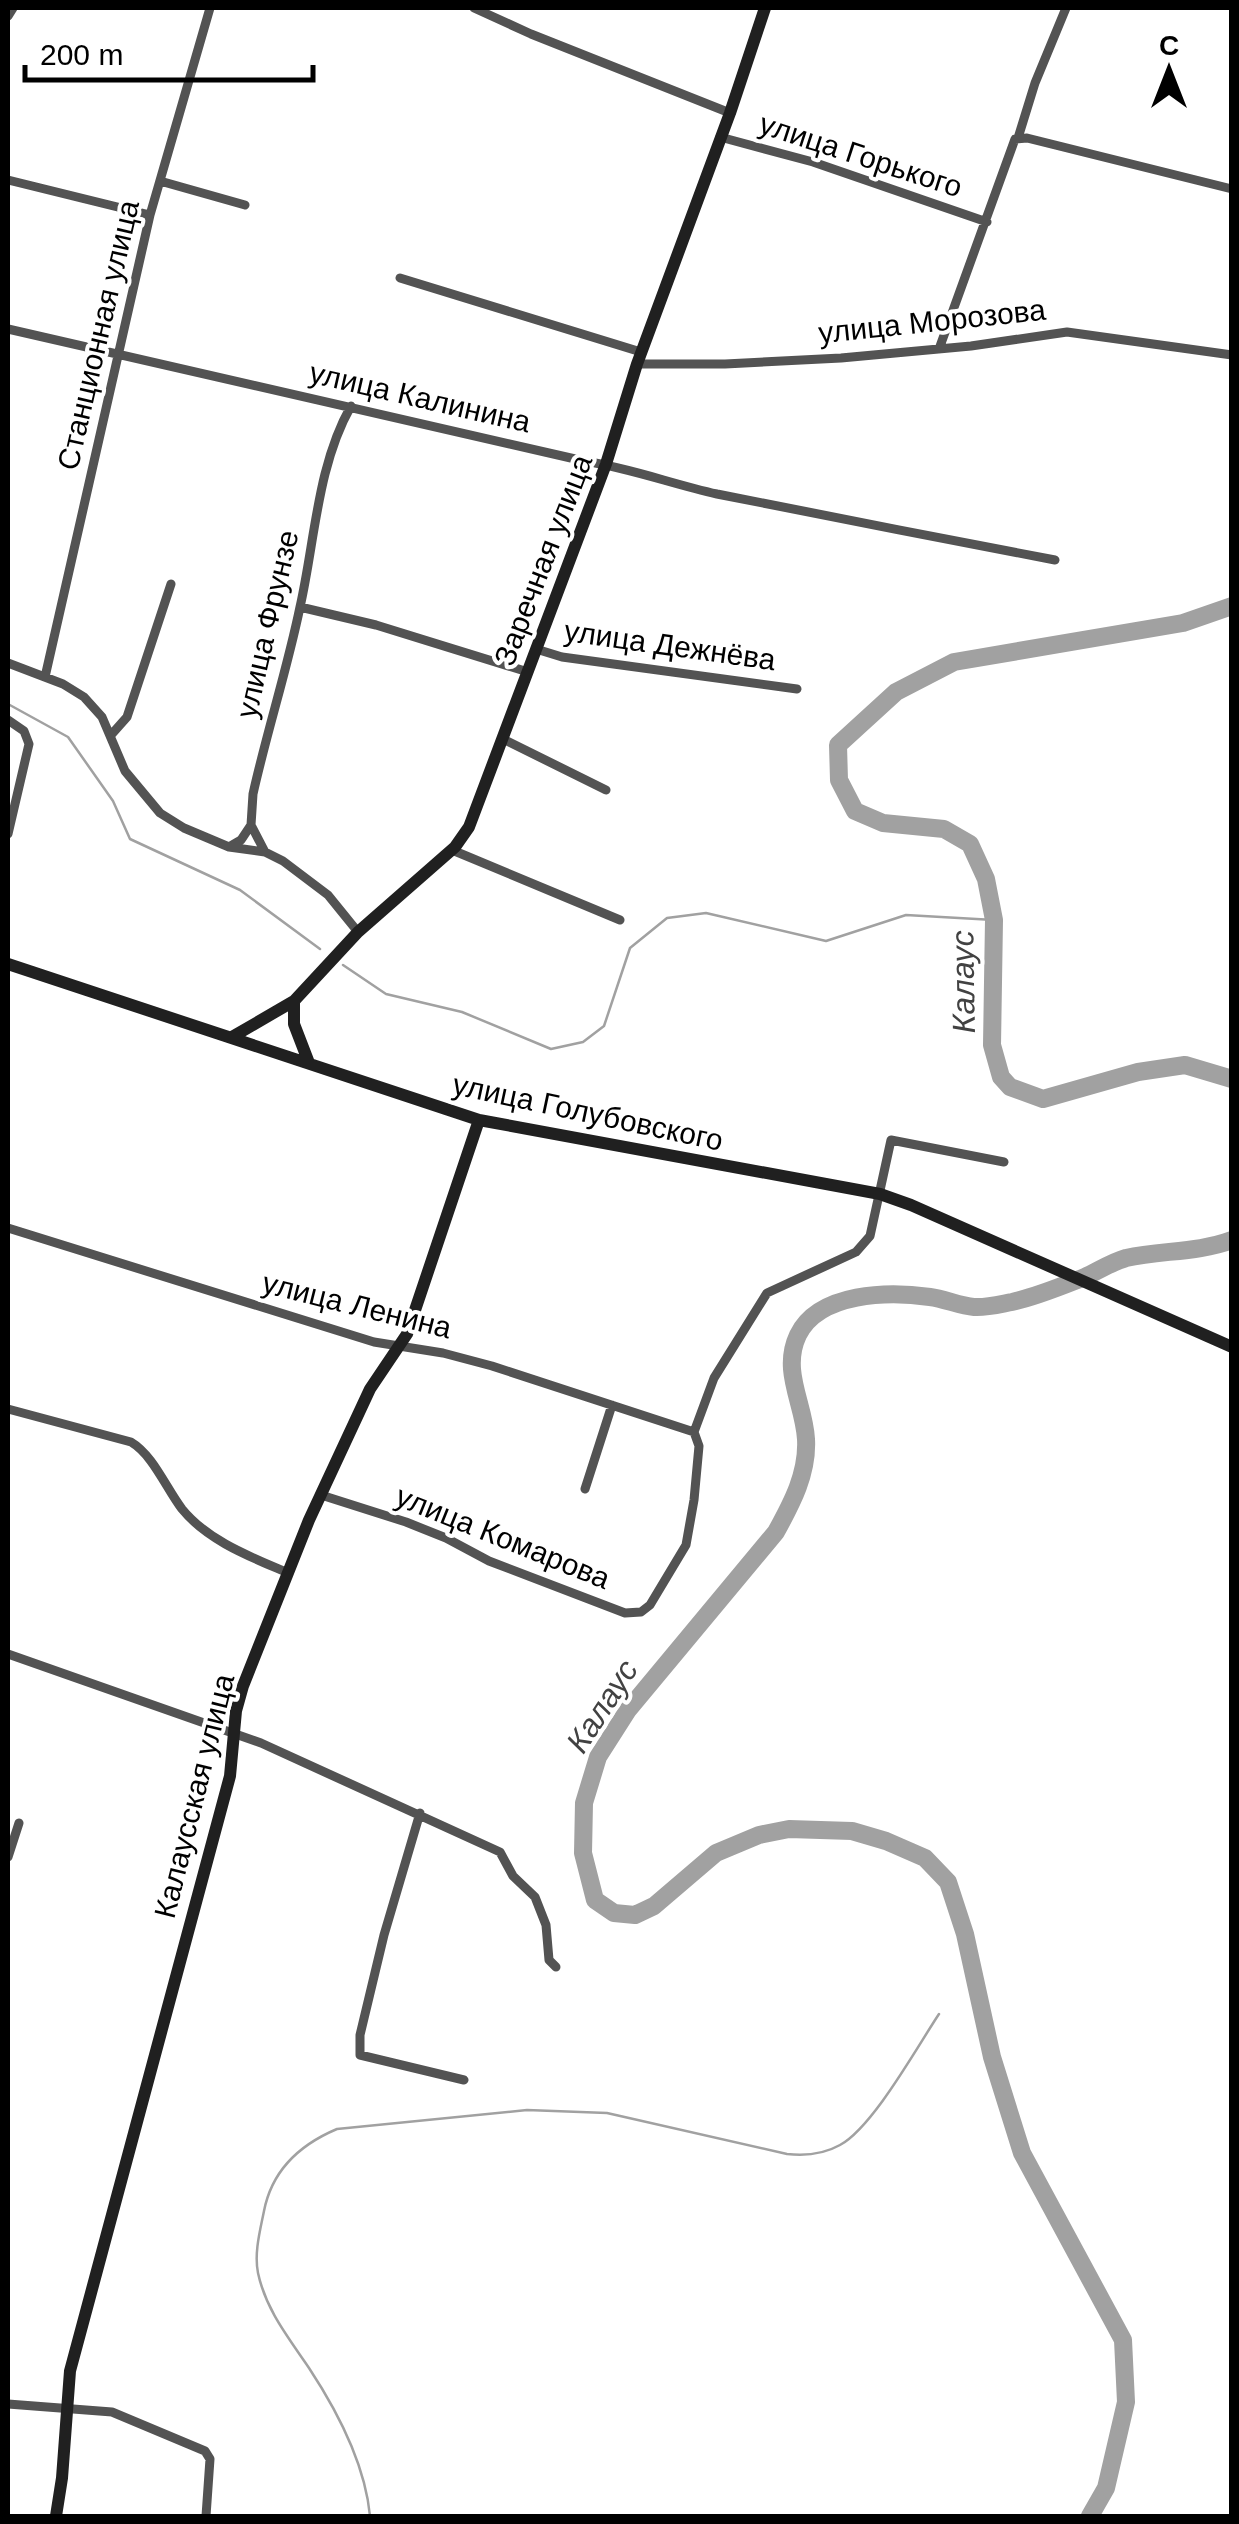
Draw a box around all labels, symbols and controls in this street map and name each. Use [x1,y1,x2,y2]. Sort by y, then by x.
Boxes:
scale bar [25,20,312,82]
north arrow [1119,20,1219,120]
text: С [1159,30,1179,61]
text: 200 m [40,38,123,71]
street label: улица Горького [755,107,967,203]
street label: Станционная улица [51,197,145,473]
street label: улица Морозова [817,293,1048,349]
street label: улица Калинина [306,356,534,439]
street label: Заречная улица [488,450,598,670]
street label: улица Фрунзе [229,527,305,721]
street label: улица Дежнёва [562,614,778,676]
water label: Калаус [944,930,982,1034]
street label: улица Голубовского [450,1067,726,1157]
street label: улица Ленина [259,1266,455,1345]
street label: улица Комарова [391,1479,615,1595]
water label: Калаус [559,1653,645,1759]
street label: Калаусская улица [148,1670,240,1921]

